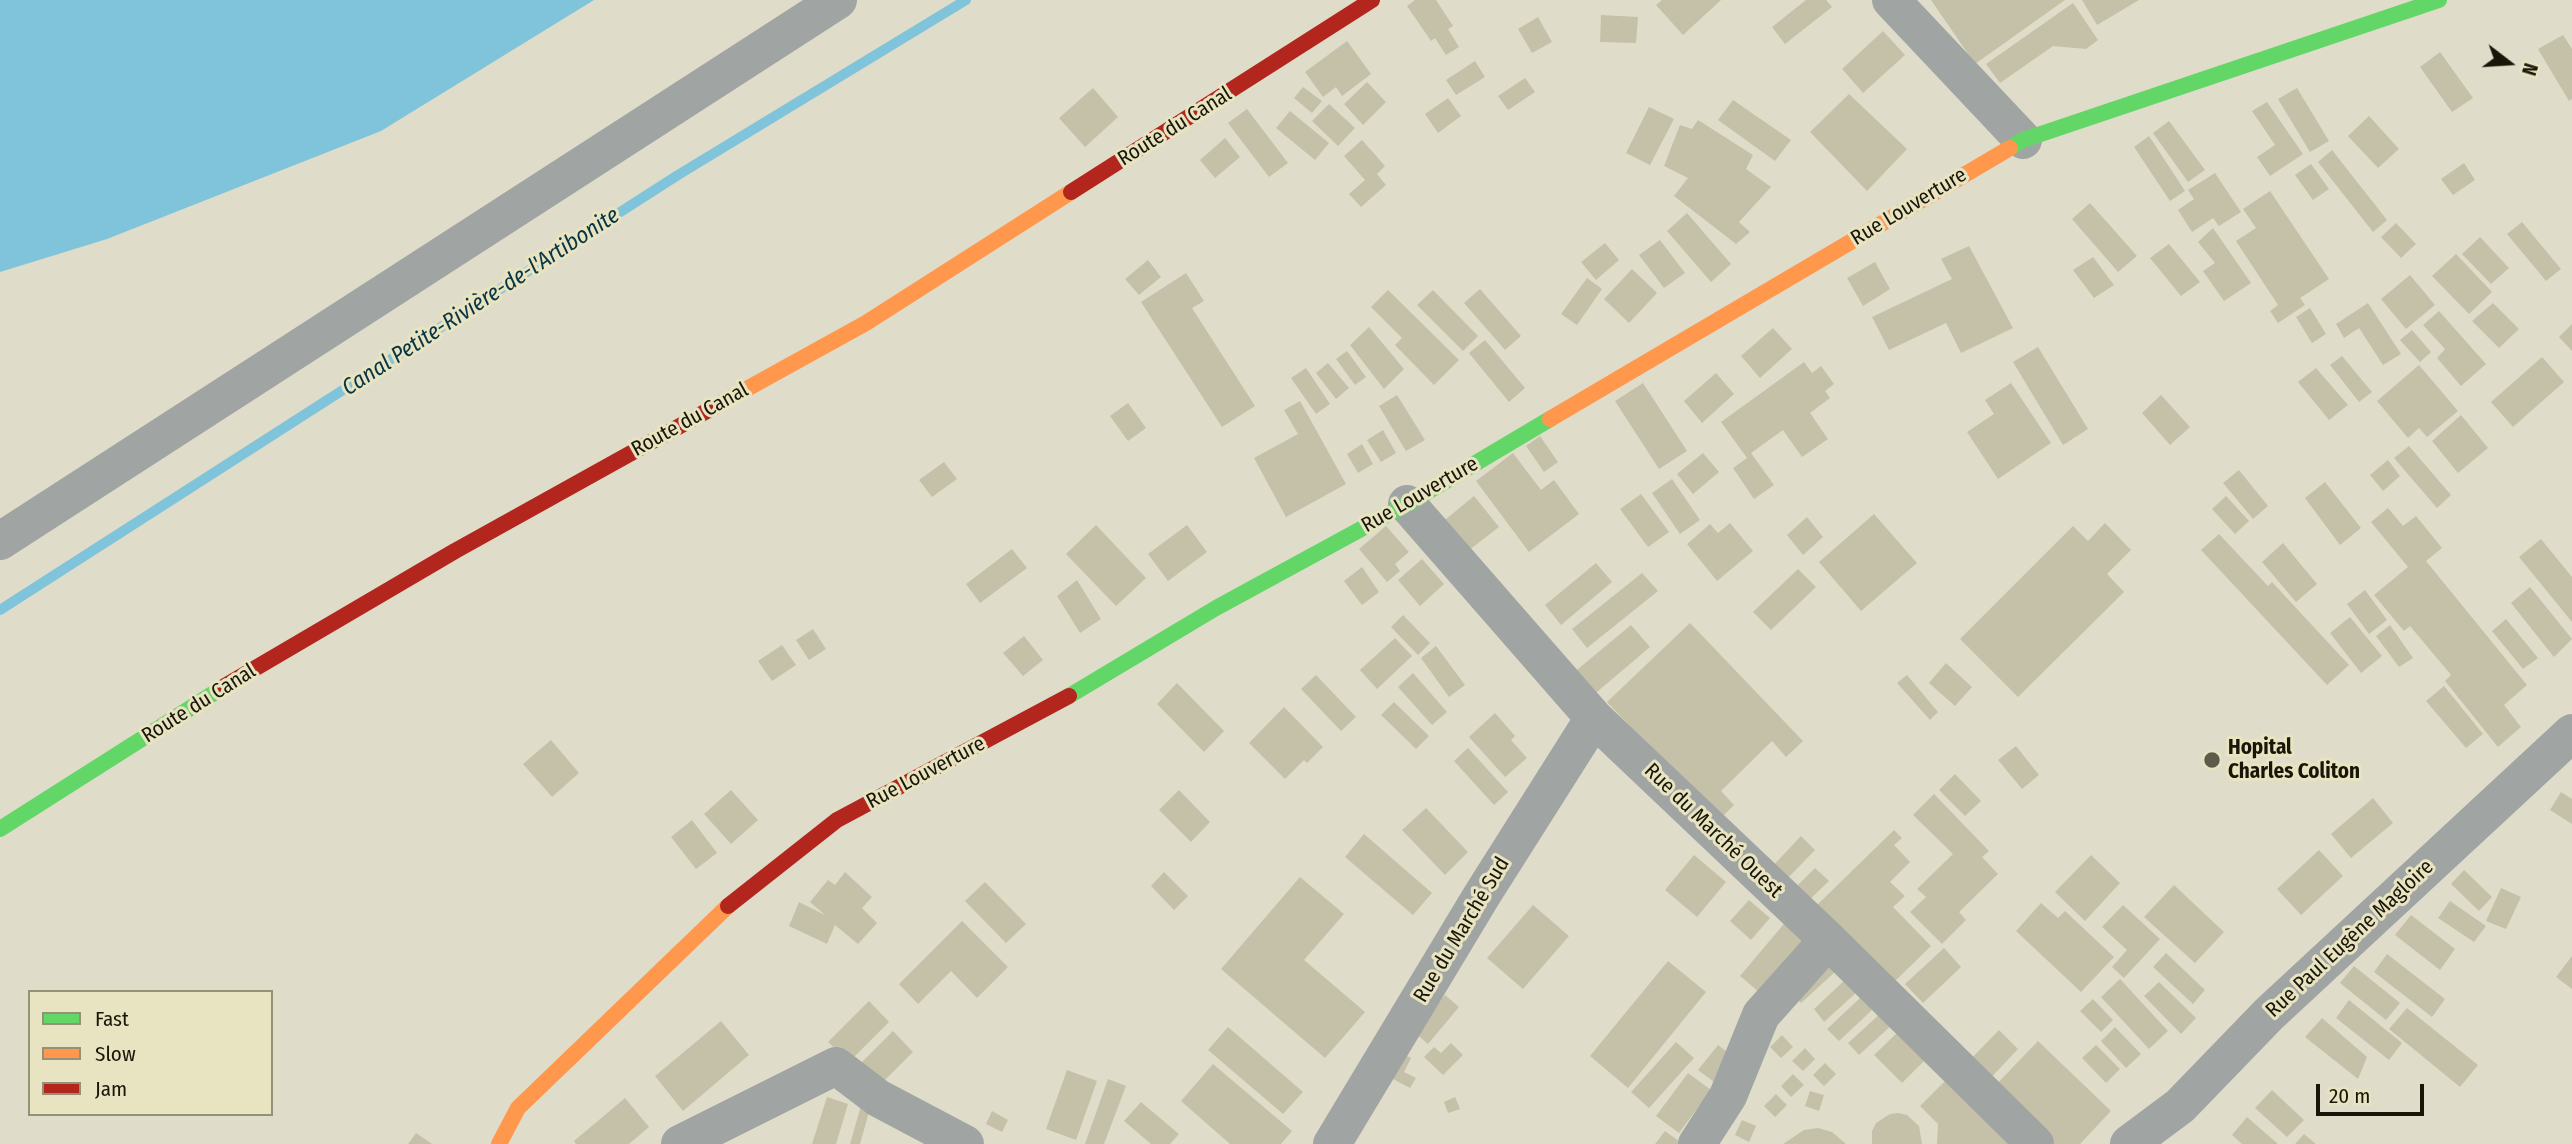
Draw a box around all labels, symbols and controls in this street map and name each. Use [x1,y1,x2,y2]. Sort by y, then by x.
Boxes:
north arrow [2474,28,2544,98]
text: N [2517,60,2542,78]
street label: Route du Canal [1113,82,1237,172]
street label: Rue Louverture [1847,163,1971,251]
water label: Canal Petite-Rivière-de-l'Artibonite [337,202,625,402]
street label: Route du Canal [627,378,753,462]
street label: Rue Louverture [1357,451,1483,539]
street label: Route du Canal [137,659,261,749]
street label: Rue Louverture [862,731,990,815]
place label: Hopital Charles Coliton [2228,735,2360,785]
marker: Hopital Charles Coliton [2202,750,2222,770]
street label: Rue du Marché Ouest [1639,759,1787,903]
street label: Rue du Marché Sud [1409,853,1515,1007]
street label: Rue Paul Eugène Magloire [2261,855,2439,1023]
legend [28,990,273,1116]
text: Fast [95,1006,129,1032]
text: Slow [95,1041,136,1067]
scale bar [2320,1070,2428,1114]
text: Jam [95,1076,127,1102]
text: 20 m [2329,1083,2370,1109]

